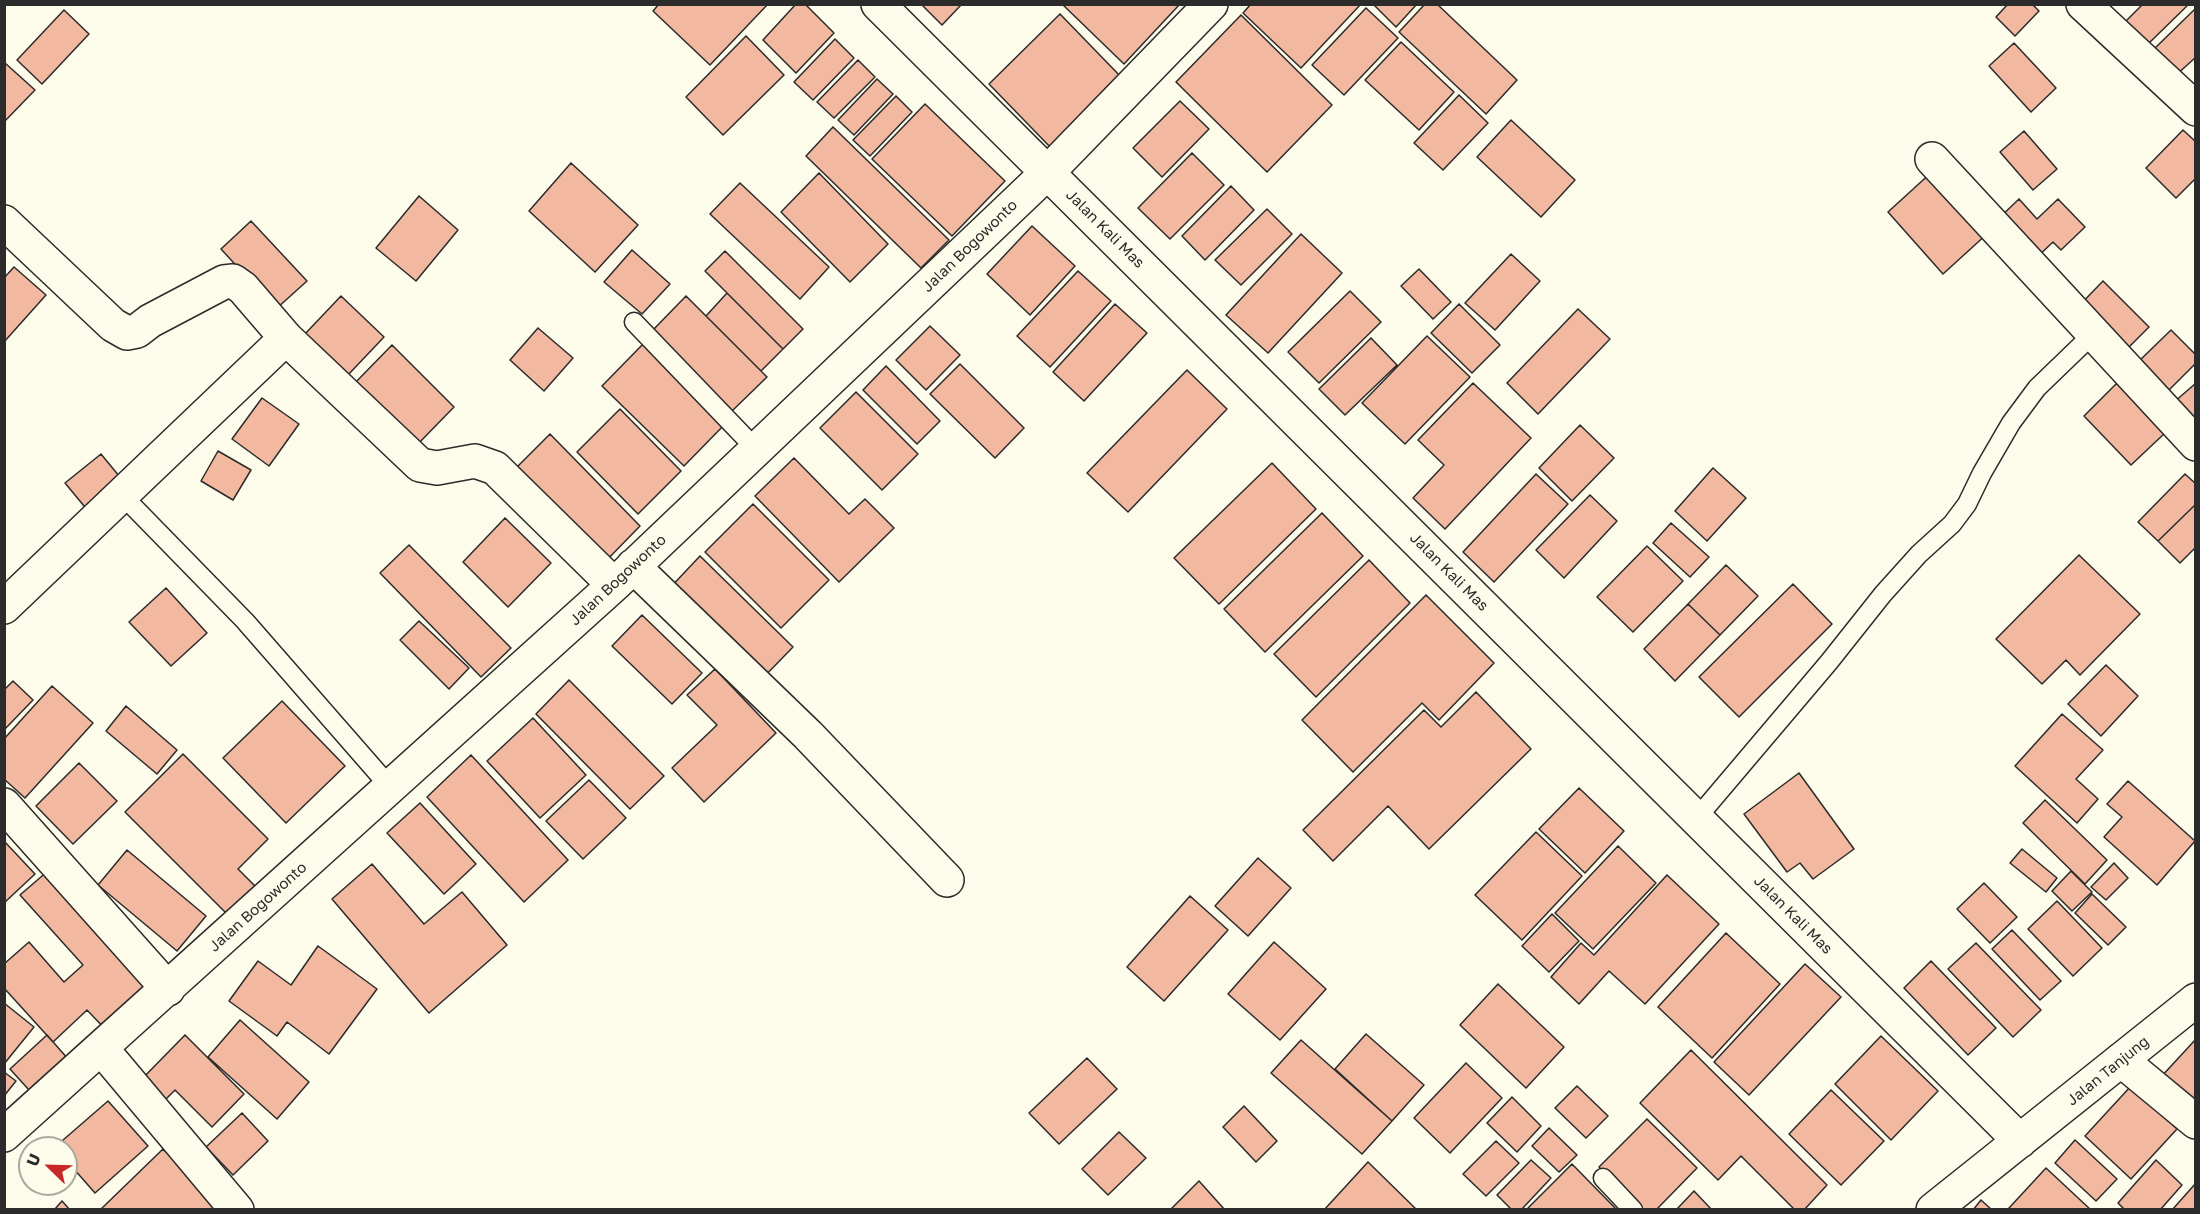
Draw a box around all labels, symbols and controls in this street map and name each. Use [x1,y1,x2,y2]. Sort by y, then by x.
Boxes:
street label: Jalan Kali Mas [1062,186,1148,272]
street label: Jalan Bogowonto [919,196,1021,296]
street label: Jalan Kali Mas [1406,529,1492,615]
street label: Jalan Bogowonto [566,531,670,629]
street label: Jalan Bogowonto [205,858,311,956]
street label: Jalan Kali Mas [1750,872,1836,958]
street label: Jalan Tanjung [2063,1032,2153,1110]
north arrow [18,1136,78,1196]
text: U [22,1150,45,1169]

